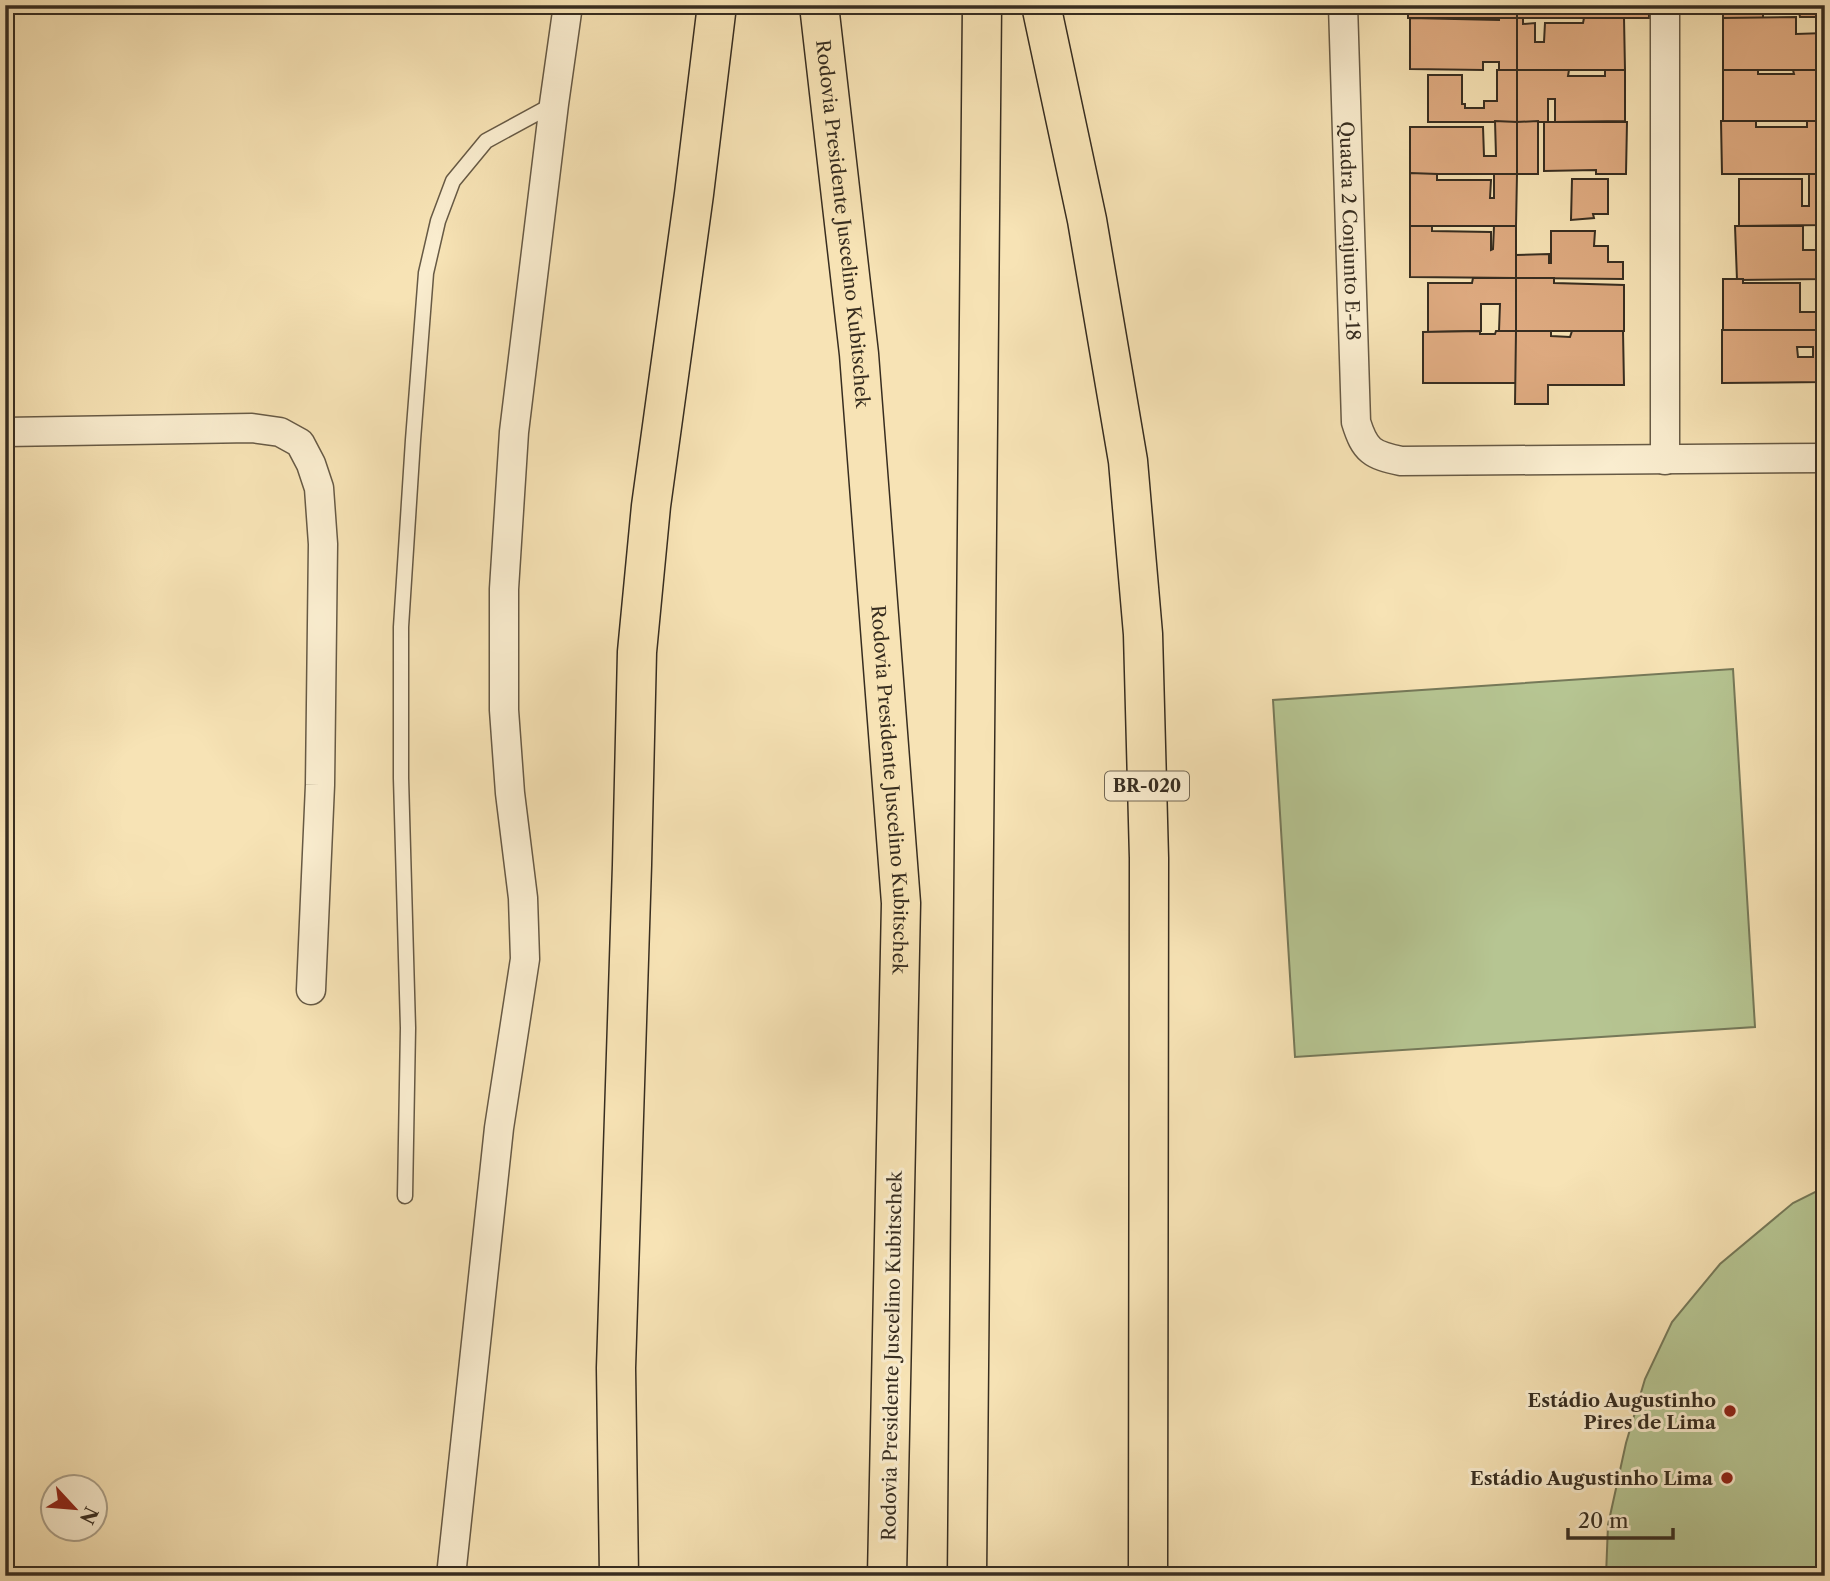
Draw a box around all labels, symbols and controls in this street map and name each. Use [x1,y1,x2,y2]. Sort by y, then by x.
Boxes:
street label: Rodovia Presidente Juscelino Kubitschek [812,38,875,410]
street label: Quadra 2 Conjunto E-18 [1335,121,1365,341]
street label: Rodovia Presidente Juscelino Kubitschek [867,604,913,975]
road number: BR-020 [1105,772,1189,800]
street label: Rodovia Presidente Juscelino Kubitschek [877,1170,907,1541]
place label: Estádio Augustinho Pires de Lima [1528,1389,1717,1434]
marker: Estádio Augustinho Pires de Lima [1722,1403,1738,1419]
place label: Estádio Augustinho Lima [1470,1467,1714,1490]
marker: Estádio Augustinho Lima [1719,1470,1735,1486]
north arrow [38,1472,108,1542]
scale bar [1568,1497,1672,1541]
text: N [75,1503,103,1528]
text: 20 m [1578,1508,1629,1533]

